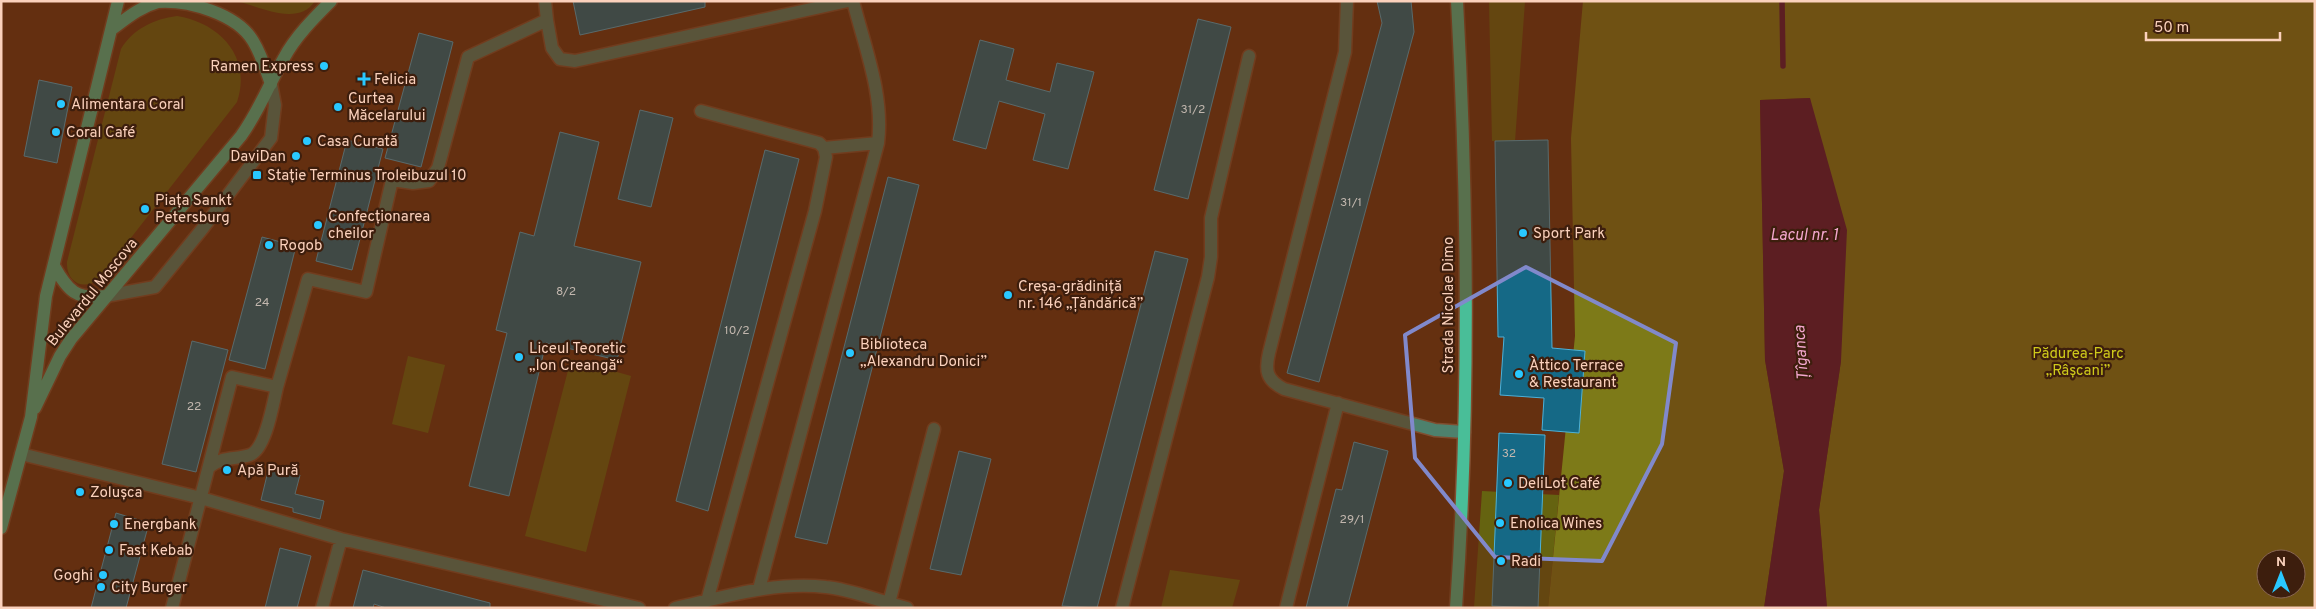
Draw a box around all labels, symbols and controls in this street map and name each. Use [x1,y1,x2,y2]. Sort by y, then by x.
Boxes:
scale bar [2146,10,2280,42]
text: 50 m [2154,19,2189,38]
place label: Ramen Express [210,58,314,77]
marker: Ramen Express [318,60,330,72]
place label: Felicia [374,71,416,90]
marker: Felicia [358,73,370,85]
place label: Curtea Măcelarului [348,90,426,126]
place label: Alimentara Coral [71,96,184,115]
marker: Alimentara Coral [55,98,67,110]
marker: Curtea Măcelarului [332,101,344,113]
house number: 31/2 [1181,102,1205,118]
place label: Coral Café [66,124,135,143]
marker: Coral Café [50,126,62,138]
place label: Casa Curată [317,133,398,152]
marker: Casa Curată [301,135,313,147]
place label: DaviDan [230,148,286,167]
marker: DaviDan [290,150,302,162]
place label: Stație Terminus Troleibuzul 10 [267,167,467,186]
marker: Stație Terminus Troleibuzul 10 [251,169,263,181]
place label: Piața Sankt Petersburg [155,192,232,228]
house number: 31/1 [1340,195,1362,211]
marker: Piața Sankt Petersburg [139,203,151,215]
place label: Confecționarea cheilor [328,208,430,244]
marker: Confecționarea cheilor [312,219,324,231]
place label: Sport Park [1533,225,1605,244]
water label: Lacul nr. 1 [1770,226,1839,246]
marker: Sport Park [1517,227,1529,239]
street label: Bulevardul Moscova [44,235,143,351]
place label: Rogob [279,237,322,256]
street label: Strada Nicolae Dimo [1440,237,1459,373]
marker: Rogob [263,239,275,251]
place label: Creșa-grădiniță nr. 146 „Țăndărică” [1018,278,1143,314]
house number: 8/2 [556,284,576,300]
marker: Creșa-grădiniță nr. 146 „Țăndărică” [1002,289,1014,301]
house number: 24 [255,295,269,311]
house number: 10/2 [724,323,750,339]
water label: Țîganca [1790,324,1814,381]
place label: Biblioteca „Alexandru Donici” [860,336,987,372]
place label: Liceul Teoretic „Ion Creangă“ [529,340,626,376]
park label: Pădurea-Parc „Râșcani” [2032,345,2124,381]
marker: Biblioteca „Alexandru Donici” [844,347,856,359]
marker: Liceul Teoretic „Ion Creangă“ [513,351,525,363]
place label: Àttico Terrace & Restaurant [1529,356,1623,393]
marker: Àttico Terrace & Restaurant [1513,368,1525,380]
house number: 22 [187,399,201,415]
house number: 32 [1502,446,1516,462]
place label: Apă Pură [237,462,298,481]
marker: Apă Pură [221,464,233,476]
place label: DeliLot Café [1518,475,1600,494]
marker: DeliLot Café [1502,477,1514,489]
place label: Zolușca [90,484,142,503]
marker: Zolușca [74,486,86,498]
house number: 29/1 [1340,512,1364,528]
place label: Enolica Wines [1510,515,1602,534]
place label: Energbank [124,516,197,535]
marker: Enolica Wines [1494,517,1506,529]
marker: Energbank [108,518,120,530]
place label: Fast Kebab [119,542,193,561]
marker: Fast Kebab [103,544,115,556]
north arrow [2256,549,2306,599]
place label: Radi [1511,553,1541,572]
text: N [2276,554,2286,571]
marker: Radi [1495,555,1507,567]
place label: Goghi [53,567,93,586]
marker: Goghi [97,569,109,581]
place label: City Burger [111,579,188,598]
marker: City Burger [95,581,107,593]

